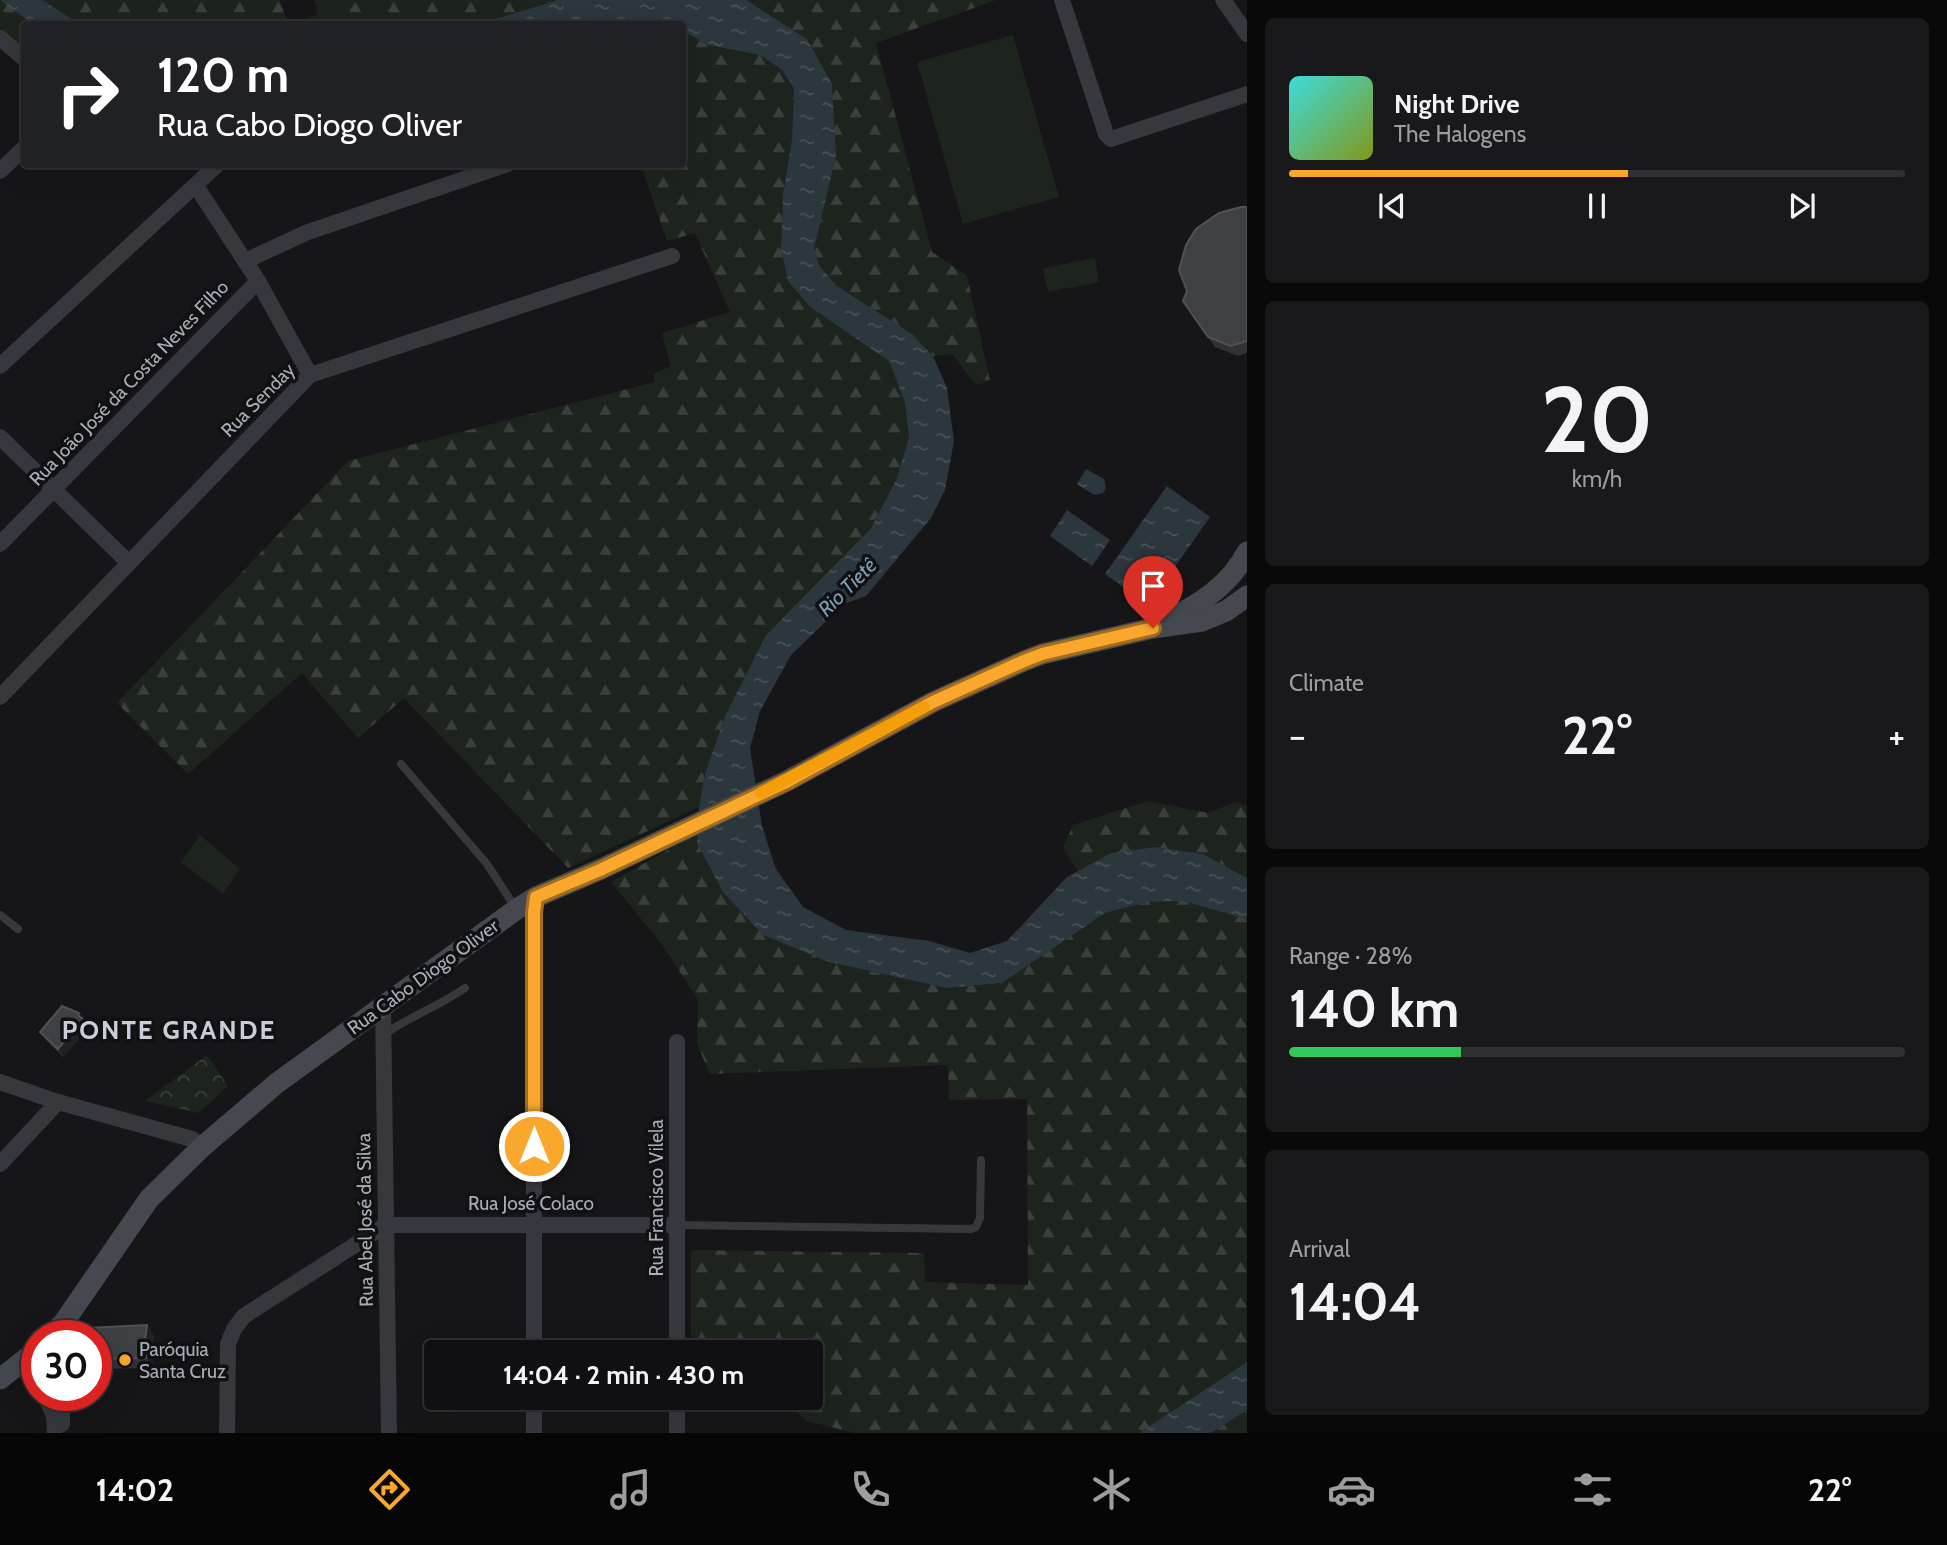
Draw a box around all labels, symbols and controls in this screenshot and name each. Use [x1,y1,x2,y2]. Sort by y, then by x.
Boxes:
text: 120 m [157,45,289,104]
icon: right [42,49,133,140]
text: Night Drive [1394,88,1520,120]
text: Rua Cabo Diogo Oliver [157,105,462,144]
text: The Halogens [1394,120,1526,148]
icon: previous [1373,187,1411,225]
icon: pause [1578,187,1616,225]
icon: next [1783,187,1821,225]
street label: Rua João José da Costa Neves Filho [25,275,233,491]
street label: Rua Senday [216,358,300,442]
text: 20 [1541,364,1653,475]
text: km/h [1572,465,1622,493]
water label: Rio Tietê [813,552,882,621]
pin [1123,556,1183,628]
icon: arrive [1134,567,1172,605]
text: Climate [1289,669,1364,697]
text: 22° [1562,704,1632,767]
text: − [1289,712,1306,759]
text: + [1888,712,1905,759]
street label: Rua Cabo Diogo Oliver [343,915,503,1039]
text: Range · 28% [1289,942,1412,970]
text: 140 km [1289,977,1459,1040]
district label: PONTE GRANDE [62,1014,276,1046]
position arrow [497,1109,571,1183]
street label: Rua Francisco Vilela [645,1119,668,1277]
street label: Rua Abel José da Silva [352,1133,378,1307]
street label: Rua José Colaco [468,1192,594,1215]
text: Arrival [1289,1235,1350,1263]
text: 14:04 [1289,1270,1421,1333]
speed limit sign: 30 [21,1320,112,1411]
place label: Paróquia Santa Cruz [139,1338,226,1383]
marker: Paróquia Santa Cruz [117,1352,133,1368]
text: 14:04 · 2 min · 430 m [503,1359,744,1391]
icon: directions [365,1465,414,1514]
icon: music [606,1465,655,1514]
icon: phone [846,1465,895,1514]
icon: climate [1087,1465,1136,1514]
icon: car [1327,1465,1376,1514]
icon: filters [1568,1465,1617,1514]
text: 14:02 [96,1470,174,1509]
text: 22° [1808,1470,1851,1509]

